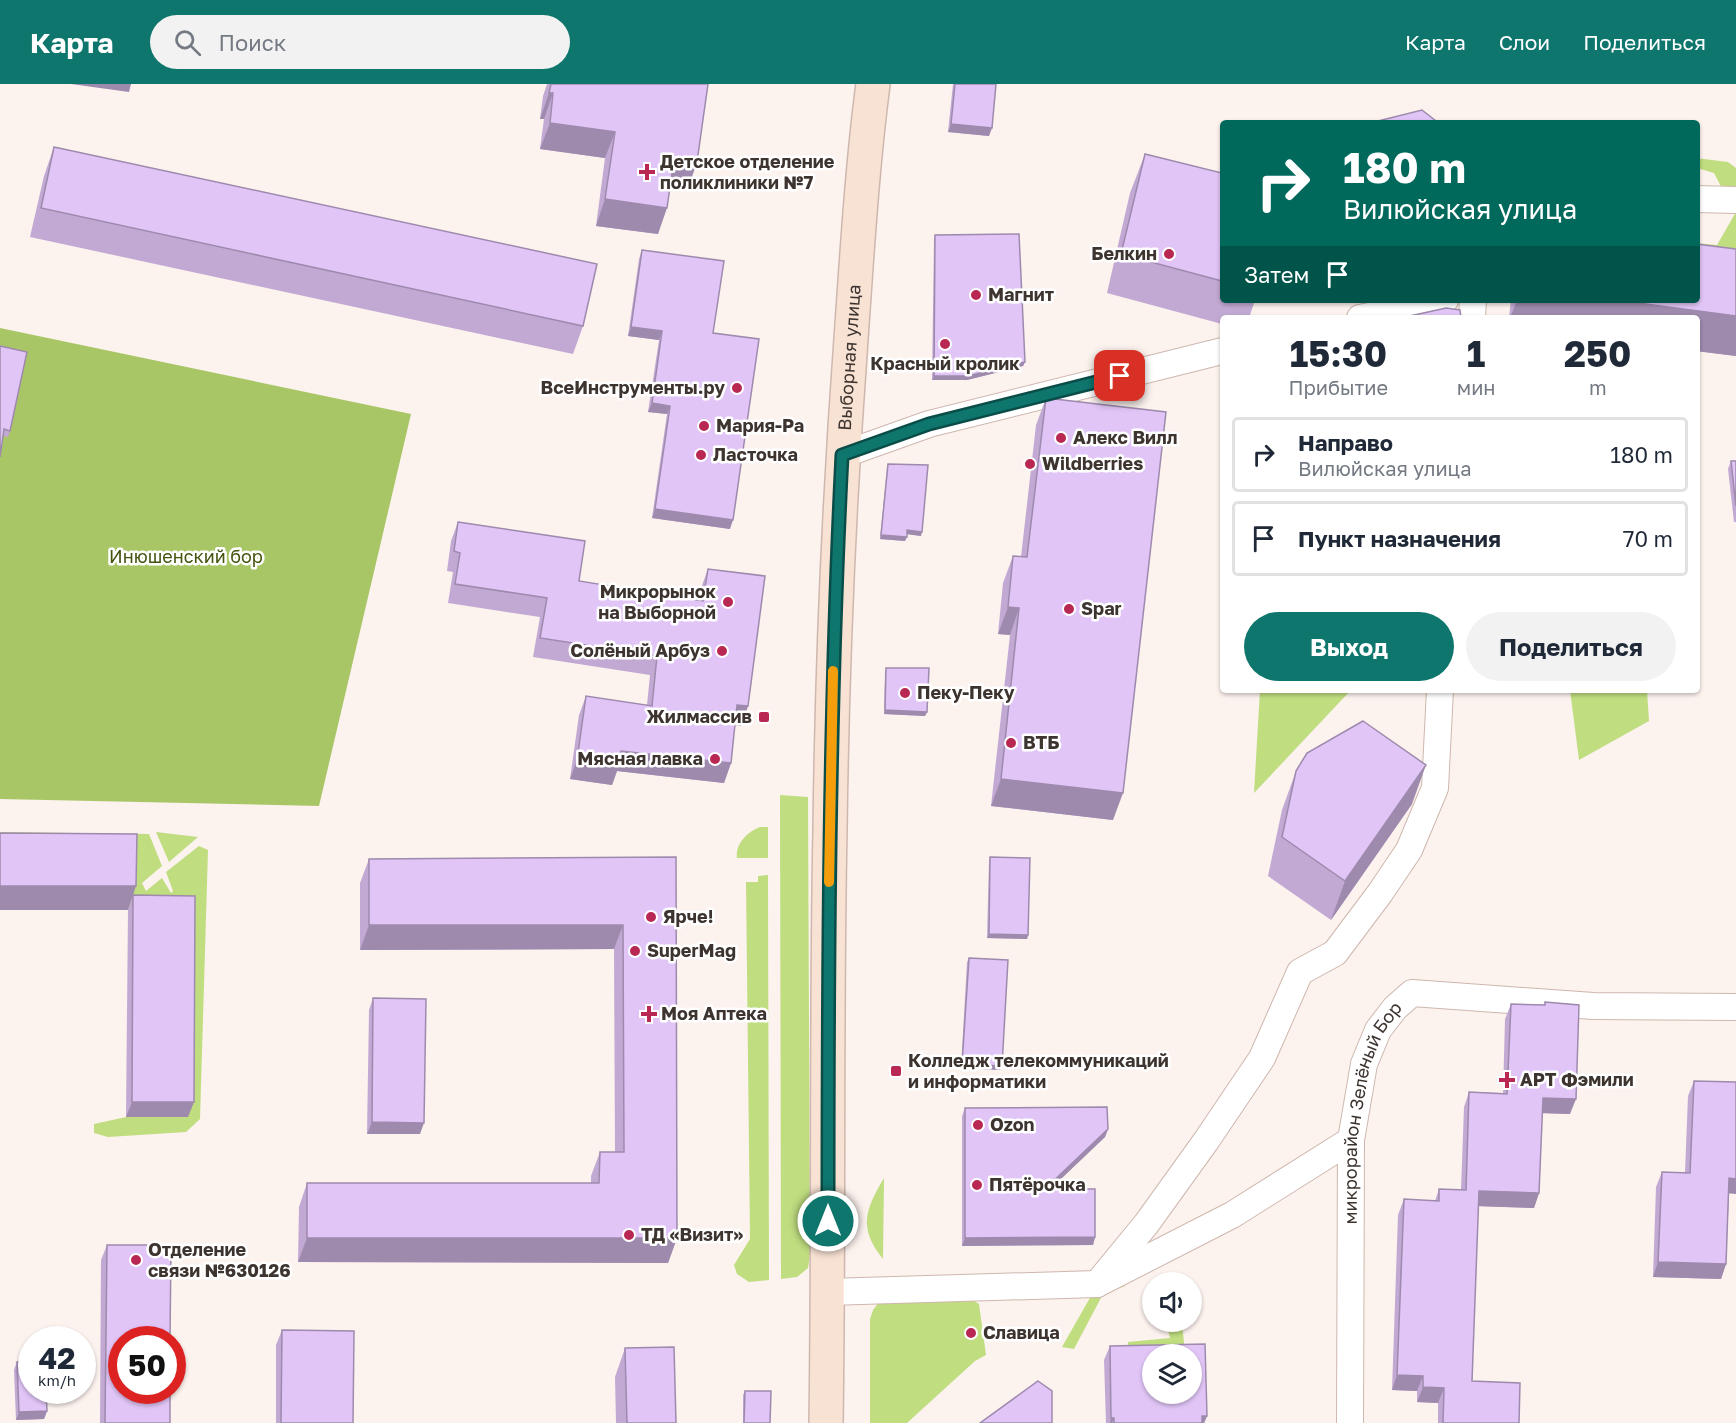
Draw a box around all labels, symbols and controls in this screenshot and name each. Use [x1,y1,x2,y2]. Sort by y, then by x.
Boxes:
search box [150,15,570,69]
text: Карта [30,26,114,59]
icon: search [171,26,204,59]
text: Поиск [219,29,286,56]
text: Карта [1405,29,1466,55]
text: Слои [1499,29,1550,55]
text: Поделиться [1583,29,1706,55]
text: 180 m [1343,142,1466,192]
icon: right [1244,144,1322,222]
place label: Детское отделение поликлиники №7 [660,150,835,193]
marker: Детское отделение поликлиники №7 [638,163,656,181]
text: Вилюйская улица [1343,193,1577,225]
place label: Белкин [1091,242,1157,264]
marker: Белкин [1162,247,1176,261]
icon: arrive [1321,258,1354,291]
text: Затем [1244,261,1309,288]
place label: Магнит [988,283,1054,305]
street label: Выборная улица [833,284,865,431]
marker: Магнит [969,288,983,302]
text: 15:30 [1290,332,1387,375]
text: 1 [1467,332,1485,375]
text: 250 [1564,332,1631,375]
marker: Красный кролик [938,337,952,351]
pin [1094,350,1145,401]
place label: Красный кролик [870,352,1020,374]
icon: arrive [1103,359,1136,392]
text: Прибытие [1289,375,1388,399]
text: мин [1457,375,1496,399]
text: m [1589,375,1607,399]
place label: ВсеИнструменты.ру [541,376,725,398]
marker: ВсеИнструменты.ру [730,381,744,395]
place label: Мария-Ра [716,414,804,436]
marker: Мария-Ра [697,419,711,433]
place label: Алекс Вилл [1073,426,1178,448]
text: Направо [1298,429,1393,456]
marker: Алекс Вилл [1054,431,1068,445]
icon: right [1247,438,1280,471]
text: 180 m [1610,441,1673,468]
place label: Ласточка [713,443,798,465]
marker: Ласточка [694,448,708,462]
place label: Wildberries [1042,452,1143,474]
text: Вилюйская улица [1298,456,1472,480]
marker: Wildberries [1023,457,1037,471]
icon: arrive [1247,522,1280,555]
text: Пункт назначения [1298,525,1501,552]
text: 70 m [1623,525,1673,552]
park label: Инюшенский бор [109,545,263,567]
place label: Микрорынок на Выборной [598,580,717,623]
marker: Микрорынок на Выборной [721,595,735,609]
place label: Spar [1081,597,1122,619]
marker: Spar [1062,602,1076,616]
button: Выход [1244,612,1454,681]
button: Поделиться [1466,612,1676,681]
place label: Солёный Арбуз [570,639,710,661]
marker: Солёный Арбуз [715,644,729,658]
place label: Пеку-Пеку [917,681,1015,703]
marker: Пеку-Пеку [898,686,912,700]
place label: Жилмассив [646,705,752,727]
marker: Жилмассив [757,710,771,724]
place label: ВТБ [1023,731,1060,753]
marker: ВТБ [1004,736,1018,750]
place label: Мясная лавка [577,747,703,769]
marker: Мясная лавка [708,752,722,766]
place label: Ярче! [663,905,713,927]
marker: Ярче! [644,910,658,924]
place label: SuperMag [647,939,736,961]
marker: SuperMag [628,944,642,958]
street label: микрорайон Зелёный Бор [1339,997,1406,1225]
place label: Моя Аптека [661,1002,767,1024]
marker: Моя Аптека [642,1007,656,1021]
place label: Колледж телекоммуникаций и информатики [908,1049,1169,1092]
marker: Колледж телекоммуникаций и информатики [889,1064,903,1078]
place label: АРТ Фэмили [1520,1068,1634,1090]
marker: АРТ Фэмили [1498,1071,1516,1089]
place label: Ozon [990,1113,1035,1135]
marker: Ozon [971,1118,985,1132]
place label: Пятёрочка [989,1173,1086,1195]
marker: Пятёрочка [970,1178,984,1192]
position arrow [796,1189,860,1253]
place label: ТД «Визит» [641,1223,743,1245]
marker: ТД «Визит» [622,1228,636,1242]
place label: Отделение связи №630126 [148,1238,291,1281]
marker: Отделение связи №630126 [129,1253,143,1267]
map controls [1142,1272,1202,1404]
button: sound [1142,1272,1202,1332]
place label: Славица [983,1321,1060,1343]
speed limit sign: 50 [108,1326,186,1404]
marker: Славица [964,1326,978,1340]
text: 42 [38,1340,76,1376]
button: layers [1142,1344,1202,1404]
text: km/h [38,1371,76,1389]

